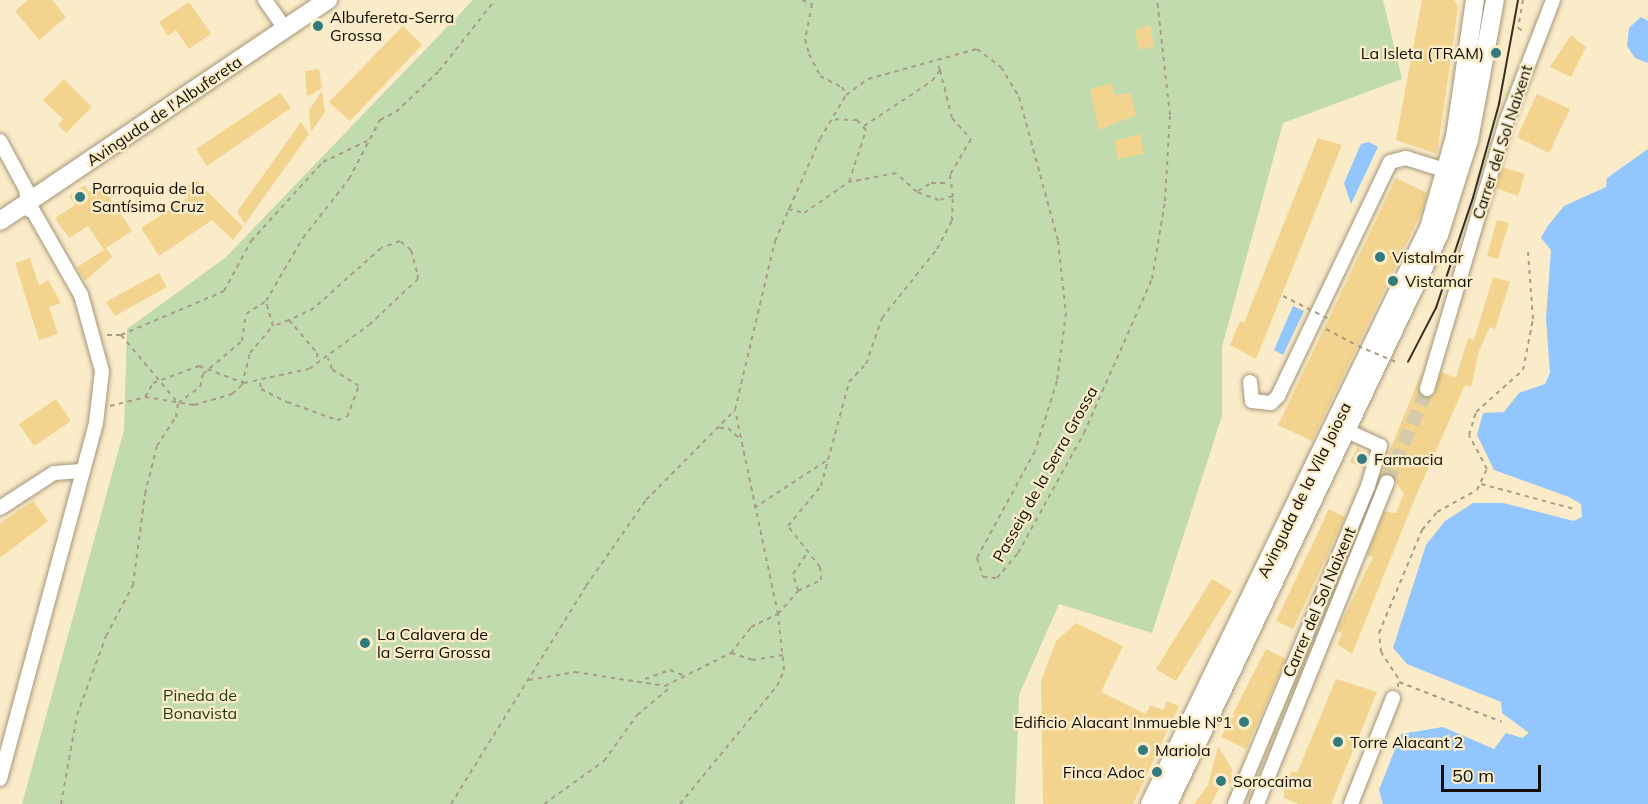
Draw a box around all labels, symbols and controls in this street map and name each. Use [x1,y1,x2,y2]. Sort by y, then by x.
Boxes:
place label: Albufereta-Serra Grossa [330,7,454,45]
marker: Albufereta-Serra Grossa [311,19,325,33]
place label: La Isleta (TRAM) [1361,43,1484,63]
marker: La Isleta (TRAM) [1489,46,1503,60]
street label: Avinguda de l'Albufereta [83,52,245,170]
street label: Carrer del Sol Naixent [1468,62,1536,222]
place label: Parroquia de la Santísima Cruz [92,178,205,216]
marker: Parroquia de la Santísima Cruz [73,190,87,204]
place label: Vistalmar [1392,247,1463,267]
marker: Vistalmar [1373,250,1387,264]
place label: Vistamar [1405,271,1472,291]
marker: Vistamar [1386,274,1400,288]
street label: Passeig de la Serra Grossa [989,383,1101,565]
street label: Avinguda de la Vila Joiosa [1253,399,1355,581]
place label: Farmacia [1374,449,1443,469]
marker: Farmacia [1355,452,1369,466]
street label: Carrer del Sol Naixent [1279,524,1359,680]
place label: La Calavera de la Serra Grossa [377,624,491,662]
marker: La Calavera de la Serra Grossa [358,636,372,650]
park label: Pineda de Bonavista [163,685,237,723]
place label: Edificio Alacant Inmueble N°1 [1014,712,1232,732]
marker: Edificio Alacant Inmueble N°1 [1237,715,1251,729]
place label: Torre Alacant 2 [1350,732,1463,752]
marker: Torre Alacant 2 [1331,735,1345,749]
place label: Mariola [1155,740,1210,760]
marker: Mariola [1136,743,1150,757]
scale bar [1444,753,1544,791]
place label: Finca Adoc [1063,762,1145,782]
text: 50 m [1452,764,1494,787]
marker: Finca Adoc [1150,765,1164,779]
place label: Sorocaima [1233,771,1312,791]
marker: Sorocaima [1214,774,1228,788]

